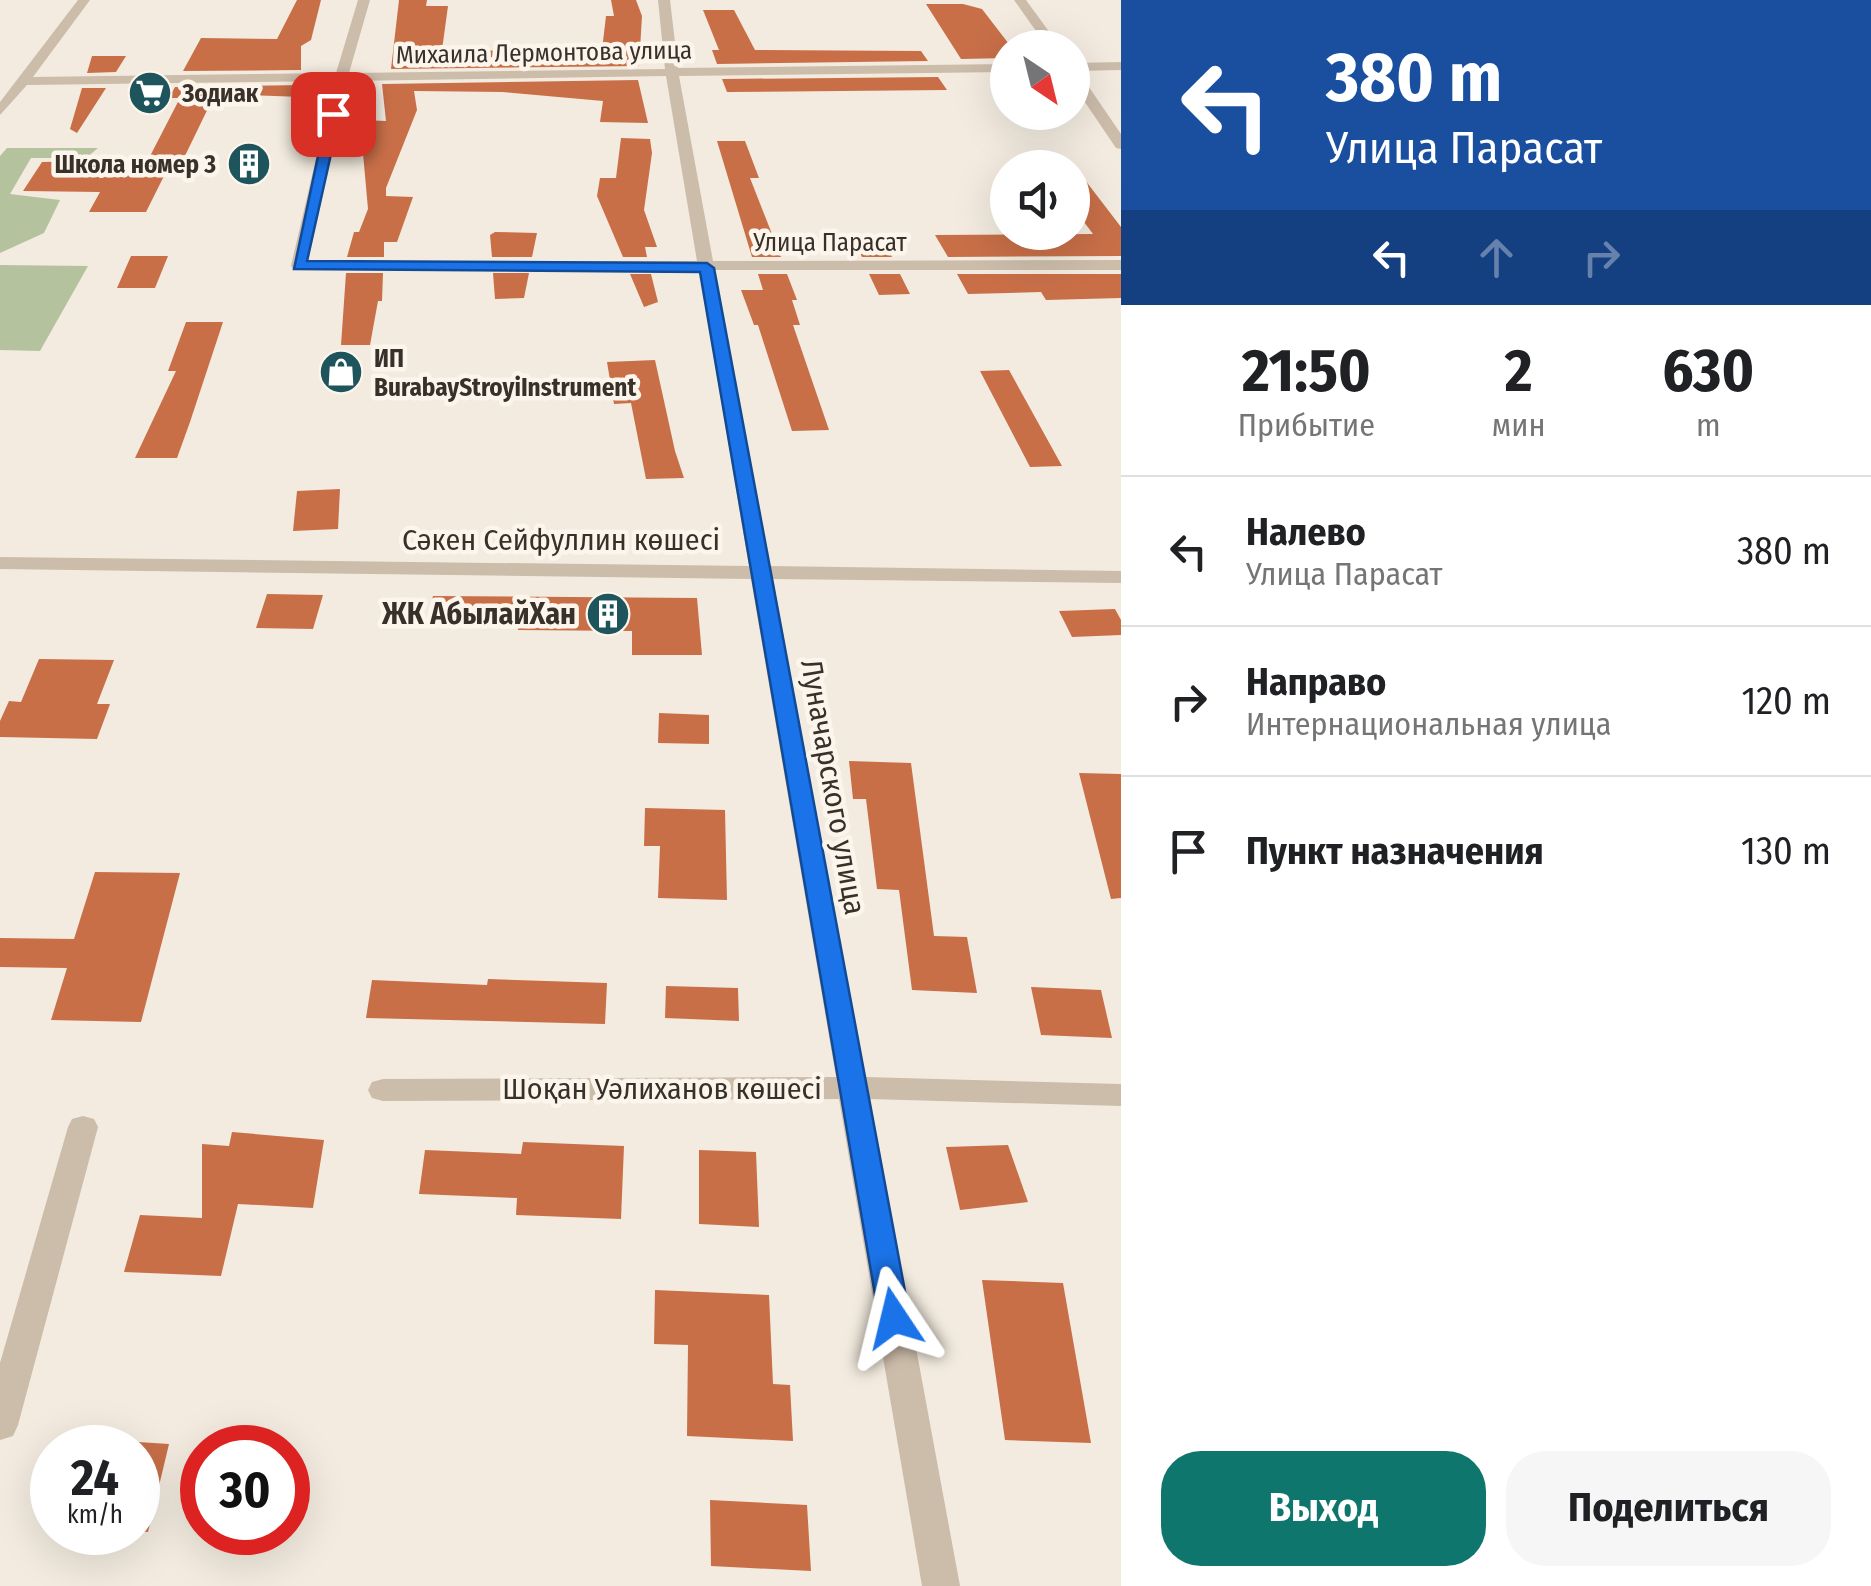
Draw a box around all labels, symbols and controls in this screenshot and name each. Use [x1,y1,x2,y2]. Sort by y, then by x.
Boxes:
north arrow [990,30,1090,130]
map controls [990,30,1090,250]
street label: Михаила Лермонтова улица [396,35,692,71]
text: 380 m [1326,36,1502,120]
icon: left [1161,40,1291,170]
supermarket icon: Зодиак [127,70,173,116]
pin [291,72,376,157]
place label: Зодиак [181,79,259,109]
icon: arrive [306,87,361,142]
text: Улица Парасат [1326,121,1602,175]
building icon: Школа номер 3 [226,141,272,187]
place label: Школа номер 3 [54,150,216,180]
button: sound [990,150,1090,250]
street label: Улица Парасат [752,228,908,258]
icon: left [1364,230,1419,285]
icon: ahead [1469,230,1524,285]
icon: right [1574,230,1629,285]
text: 21:50 [1242,335,1371,407]
text: 2 [1505,335,1533,407]
text: 630 [1662,335,1754,407]
place label: ИП BurabayStroyiInstrument [374,344,637,403]
shop icon: ИП BurabayStroyiInstrument [318,349,364,395]
text: Прибытие [1238,406,1375,444]
text: мин [1492,406,1546,444]
text: m [1696,406,1721,444]
text: Налево [1246,509,1366,555]
street label: Сәкен Сейфуллин көшесі [402,522,720,558]
icon: left [1161,524,1216,579]
text: 380 m [1737,528,1831,574]
text: Улица Парасат [1246,555,1443,593]
building icon: ЖК АбылайХан [585,591,631,637]
place label: ЖК АбылайХан [381,596,576,632]
street label: Луначарского улица [793,657,873,917]
text: Направо [1246,659,1386,705]
icon: right [1161,674,1216,729]
text: 120 m [1741,678,1831,724]
text: Интернациональная улица [1246,705,1611,743]
icon: arrive [1161,824,1216,879]
text: Пункт назначения [1246,828,1544,874]
text: 130 m [1741,828,1831,874]
street label: Шоқан Уәлиханов көшесі [502,1071,822,1107]
position arrow [842,1266,946,1370]
speed limit sign: 30 [180,1425,310,1555]
text: 24 [71,1448,119,1508]
button: Выход [1161,1451,1486,1566]
button: Поделиться [1506,1451,1831,1566]
text: km/h [67,1500,123,1530]

